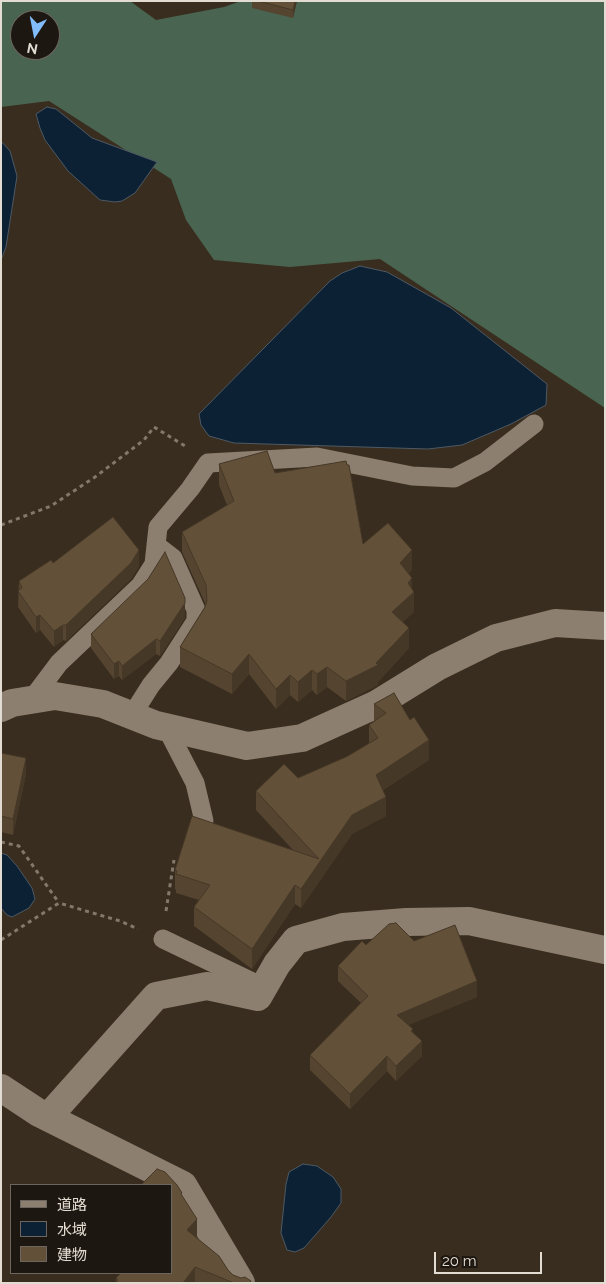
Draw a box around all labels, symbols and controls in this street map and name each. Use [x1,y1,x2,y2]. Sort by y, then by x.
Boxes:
north arrow [10,10,60,60]
text: N [26,40,39,58]
legend [10,1184,172,1274]
text: 道路 [57,1196,87,1214]
text: 水域 [57,1221,87,1239]
scale bar [436,1242,544,1274]
text: 建物 [57,1246,87,1264]
text: 20 m [442,1252,477,1270]

